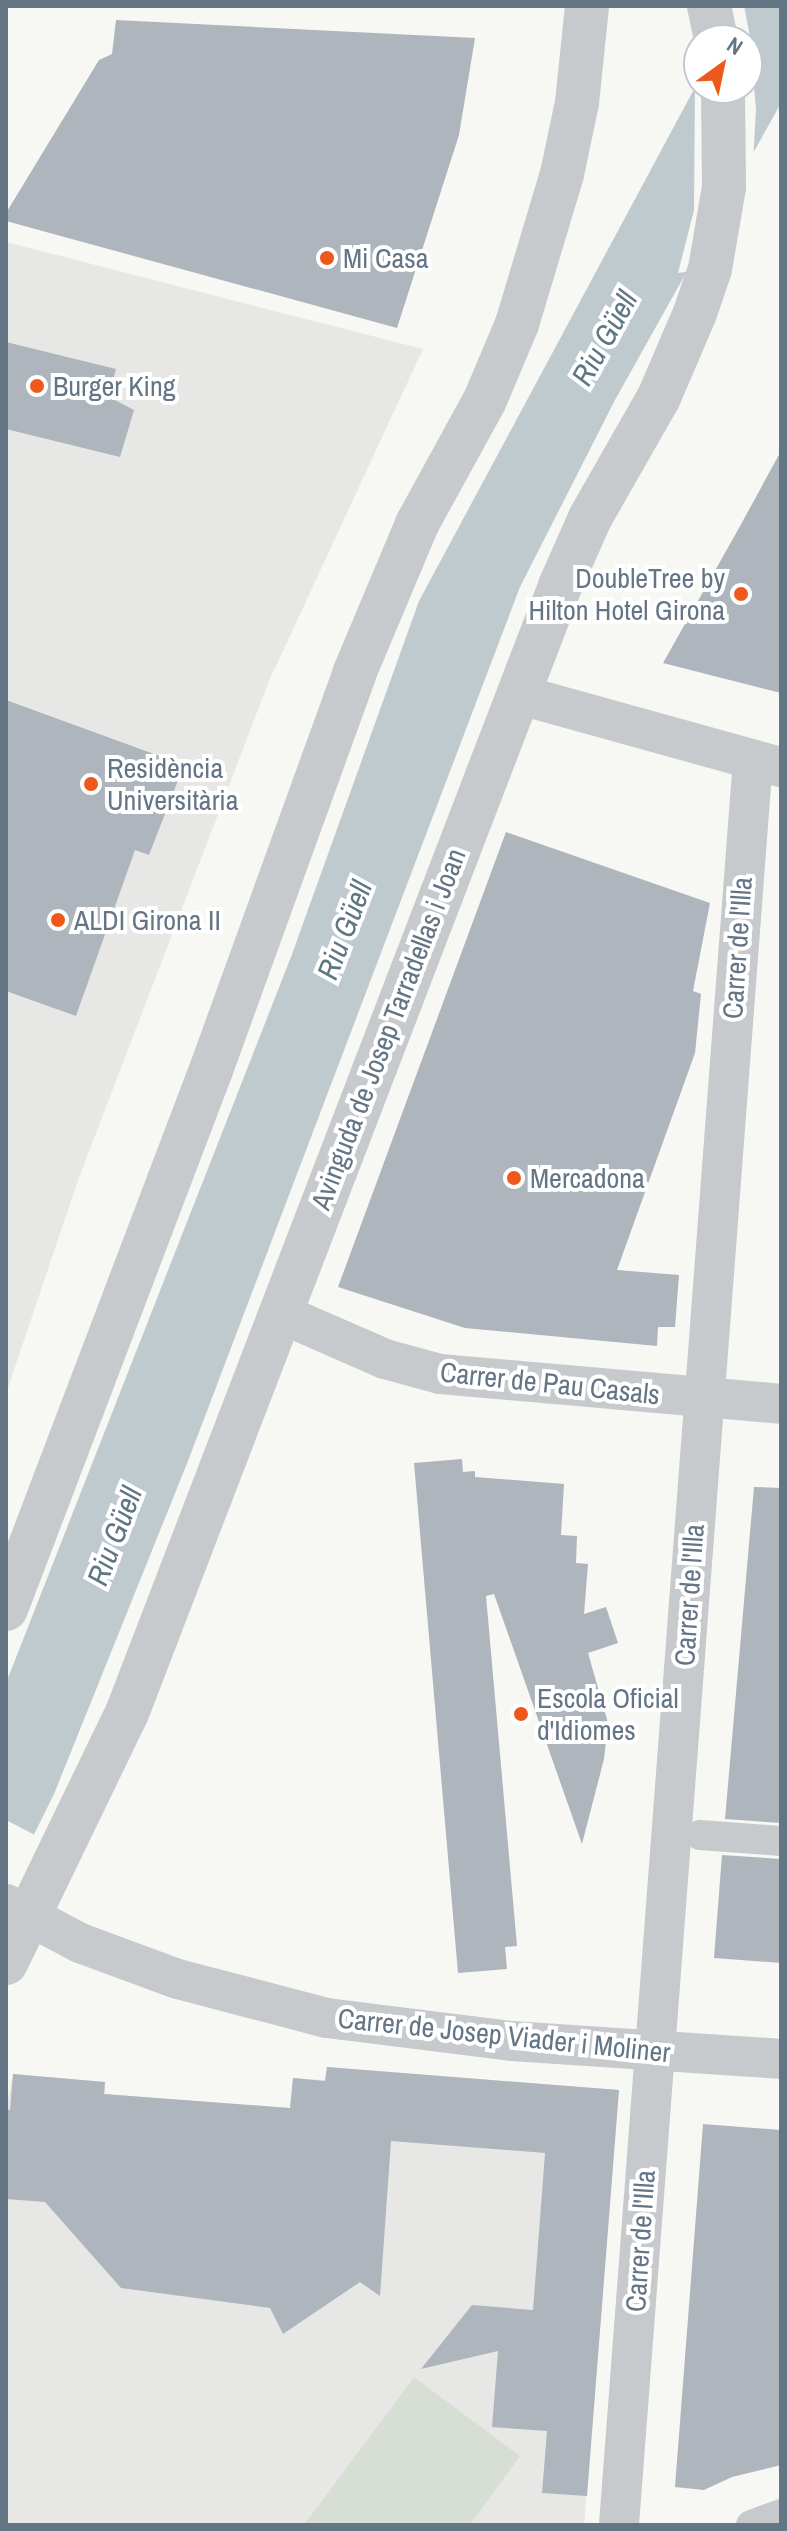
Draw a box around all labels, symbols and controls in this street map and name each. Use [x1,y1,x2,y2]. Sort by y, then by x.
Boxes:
north arrow [683,24,763,104]
text: N [721,29,749,62]
place label: Mi Casa [343,241,428,275]
marker: Mi Casa [318,249,336,267]
water label: Riu Güell [563,284,645,392]
place label: Burger King [53,369,176,403]
marker: Burger King [28,377,46,395]
place label: DoubleTree by Hilton Hotel Girona [528,561,725,627]
marker: DoubleTree by Hilton Hotel Girona [732,585,750,603]
place label: Residència Universitària [107,751,238,817]
marker: Residència Universitària [82,775,100,793]
street label: Avinguda de Josep Tarradellas i Joan [303,844,473,1214]
water label: Riu Güell [309,876,379,984]
street label: Carrer de l'Illa [715,876,759,1020]
place label: ALDI Girona II [74,903,221,937]
marker: ALDI Girona II [49,911,67,929]
place label: Mercadona [530,1161,645,1195]
marker: Mercadona [505,1169,523,1187]
street label: Carrer de Pau Casals [438,1355,662,1411]
water label: Riu Güell [79,1482,149,1590]
street label: Carrer de l'Illa [667,1523,711,1667]
place label: Escola Oficial d'Idiomes [537,1681,679,1747]
marker: Escola Oficial d'Idiomes [512,1705,530,1723]
street label: Carrer de Josep Viader i Moliner [336,2001,672,2069]
street label: Carrer de l'Illa [618,2169,662,2313]

